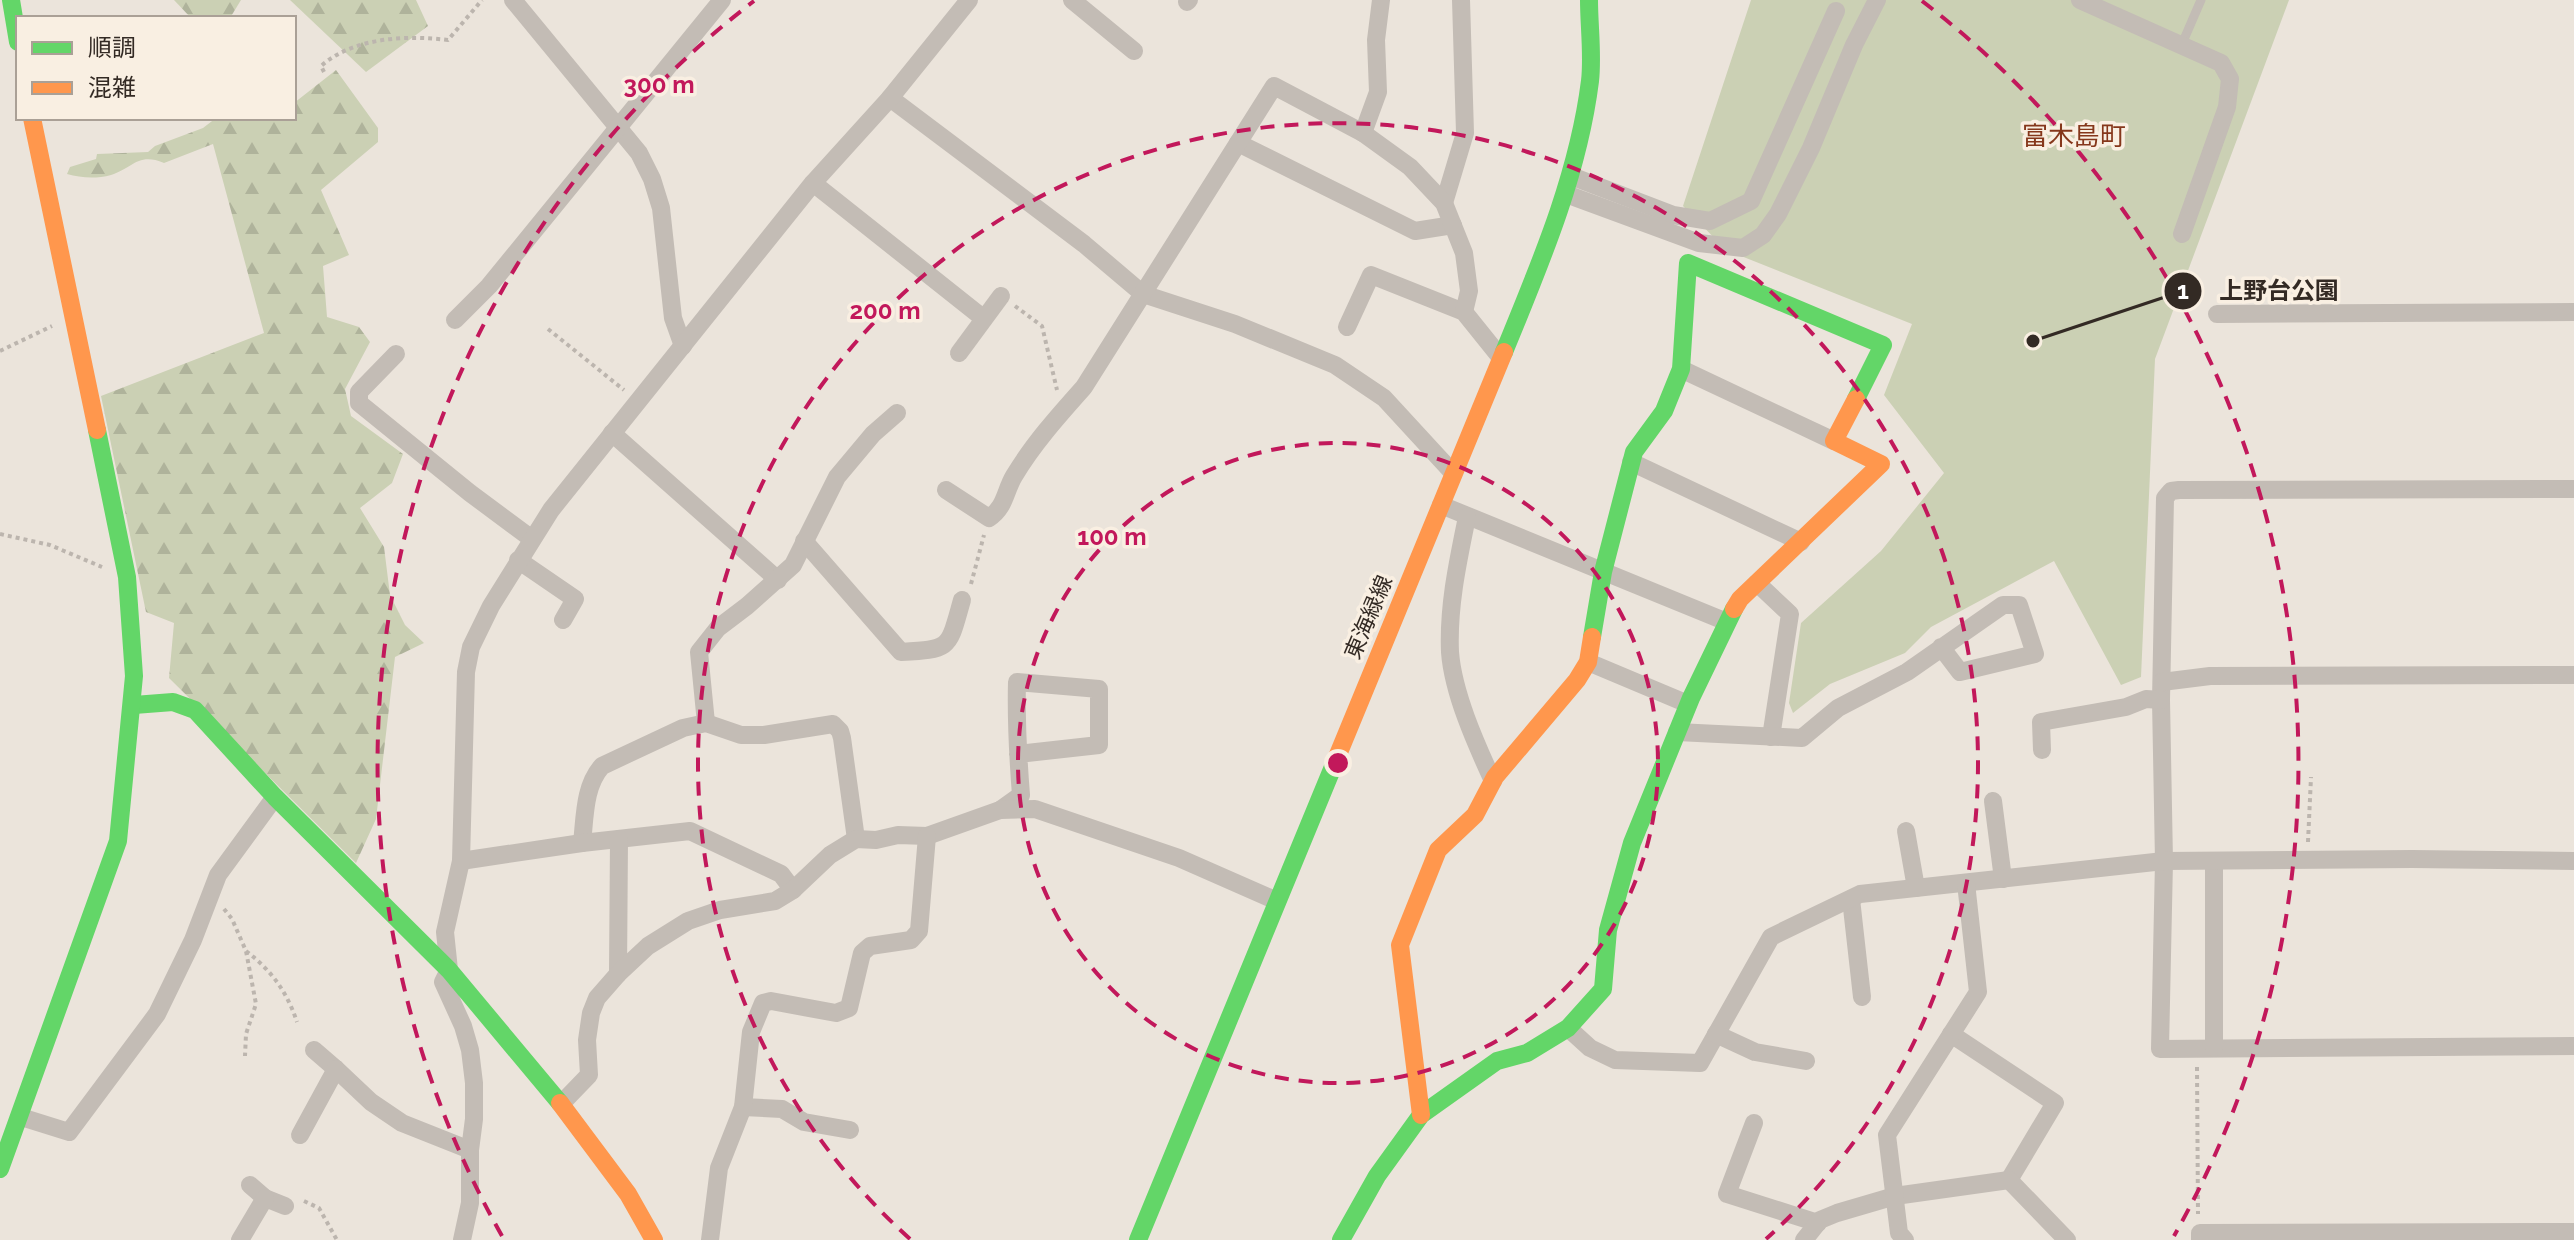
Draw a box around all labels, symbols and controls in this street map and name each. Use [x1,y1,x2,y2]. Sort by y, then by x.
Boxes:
legend [16,16,296,120]
text: 順調 [88,33,136,62]
text: 300 m [624,70,694,99]
text: 混雑 [88,73,136,102]
district label: 富木島町 [2022,121,2126,151]
callout: 上野台公園 [2163,267,2355,315]
text: 1 [2177,276,2189,305]
text: 上野台公園 [2219,276,2339,305]
text: 200 m [849,296,921,325]
text: 100 m [1077,522,1147,551]
street label: 東海緑線 [1339,571,1397,663]
centre of rings [1324,749,1352,777]

